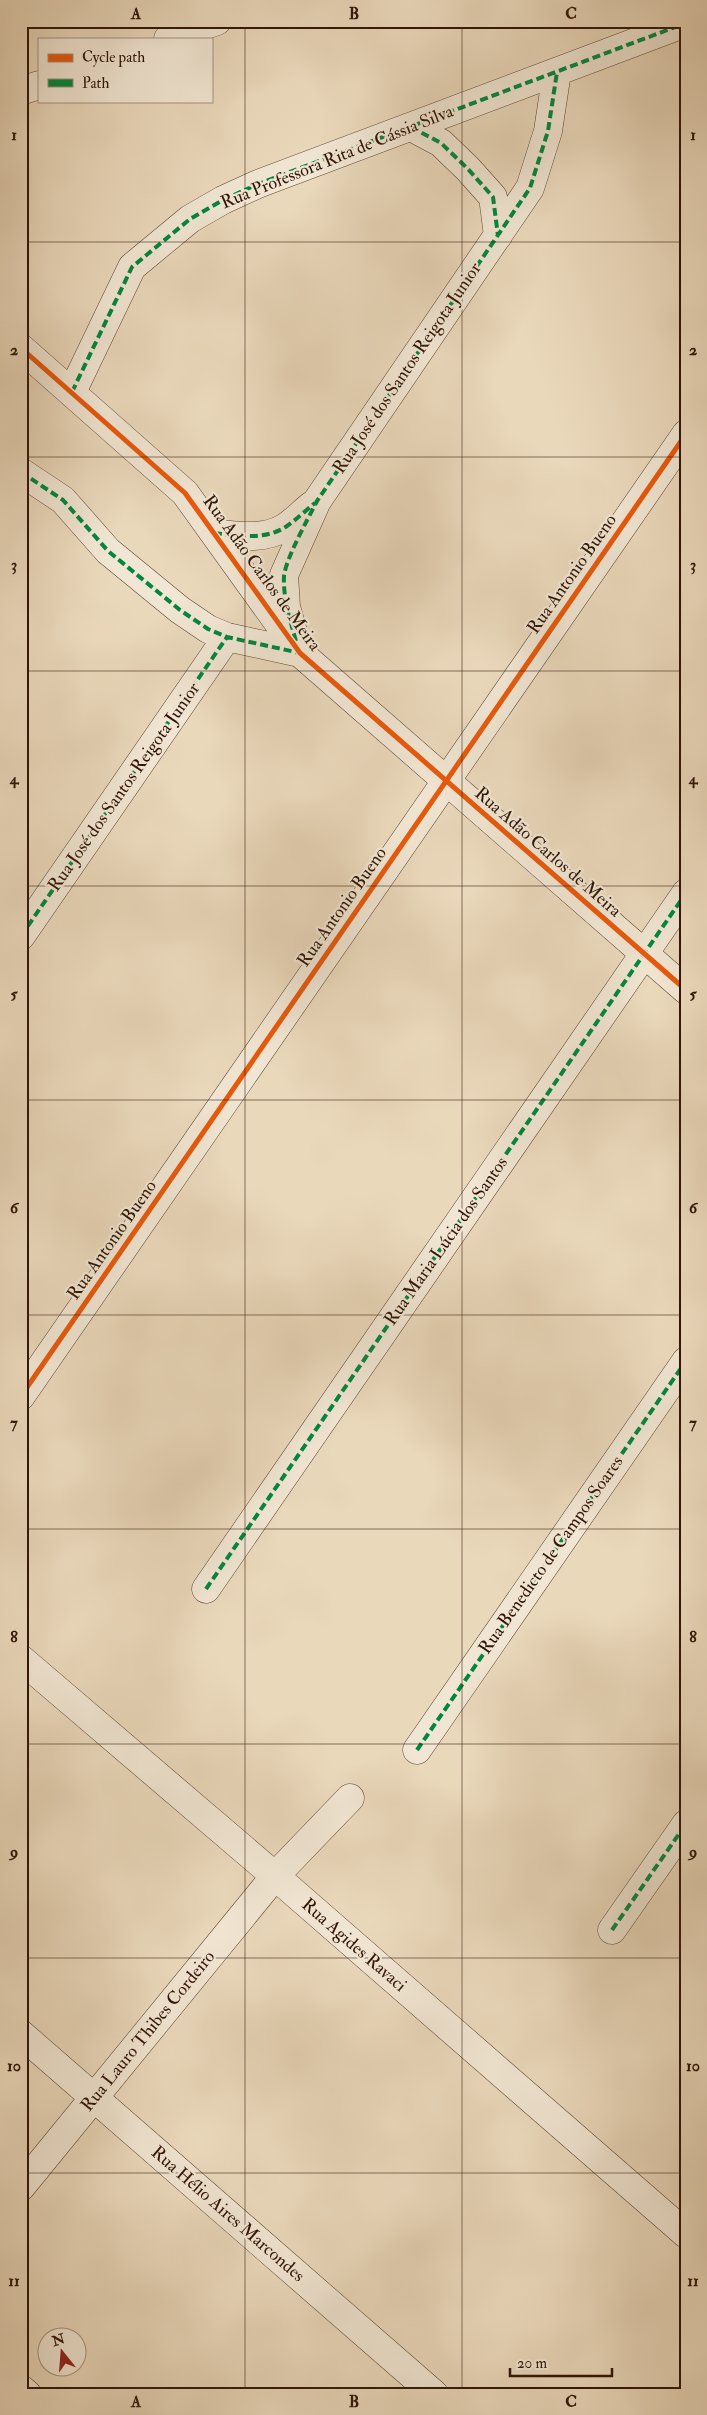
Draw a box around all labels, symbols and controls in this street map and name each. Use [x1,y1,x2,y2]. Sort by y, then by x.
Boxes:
text: A [130,4,142,24]
text: B [349,4,359,24]
text: C [565,4,577,24]
legend [38,38,212,102]
text: Cycle path [82,48,145,68]
text: Path [82,74,109,93]
street label: Rua Professora Rita de Cássia Silva [217,99,457,214]
text: 1 [11,125,17,145]
text: 1 [690,125,696,145]
street label: Rua José dos Santos Reigota Junior [328,258,487,478]
text: 2 [10,340,18,360]
text: 2 [689,340,697,360]
street label: Rua Adão Carlos de Meira [198,490,327,656]
street label: Rua Antonio Bueno [522,509,622,638]
text: 3 [11,555,17,575]
text: 3 [690,555,696,575]
street label: Rua José dos Santos Reigota Junior [43,678,205,896]
text: 4 [9,769,20,789]
text: 4 [688,769,699,789]
street label: Rua Adão Carlos de Meira [470,782,627,923]
street label: Rua Antonio Bueno [292,842,392,971]
text: 5 [10,984,18,1004]
text: 5 [689,984,697,1004]
street label: Rua Maria Lúcia dos Santos [379,1152,513,1330]
street label: Rua Antonio Bueno [62,1175,162,1304]
text: 6 [10,1198,20,1218]
text: 6 [689,1198,699,1218]
text: 7 [10,1413,18,1433]
text: 7 [689,1413,697,1433]
street label: Rua Benedicto de Campos Soares [474,1451,628,1659]
text: 8 [10,1627,18,1647]
text: 8 [689,1627,697,1647]
text: 9 [8,1842,18,1862]
text: 9 [687,1842,697,1862]
street label: Rua Agides Ravaci [297,1893,411,1997]
street label: Rua Lauro Thibes Cordeiro [76,1945,220,2116]
text: 10 [7,2056,21,2076]
text: 10 [686,2056,700,2076]
street label: Rua Hélio Aires Marcondes [146,2141,310,2287]
text: 11 [8,2271,20,2291]
text: 11 [687,2271,699,2291]
north arrow [38,2328,88,2378]
text: N [49,2330,67,2350]
scale bar [510,2345,612,2377]
text: 20 m [517,2354,547,2373]
text: A [130,2392,142,2412]
text: B [349,2392,359,2412]
text: C [565,2392,577,2412]

